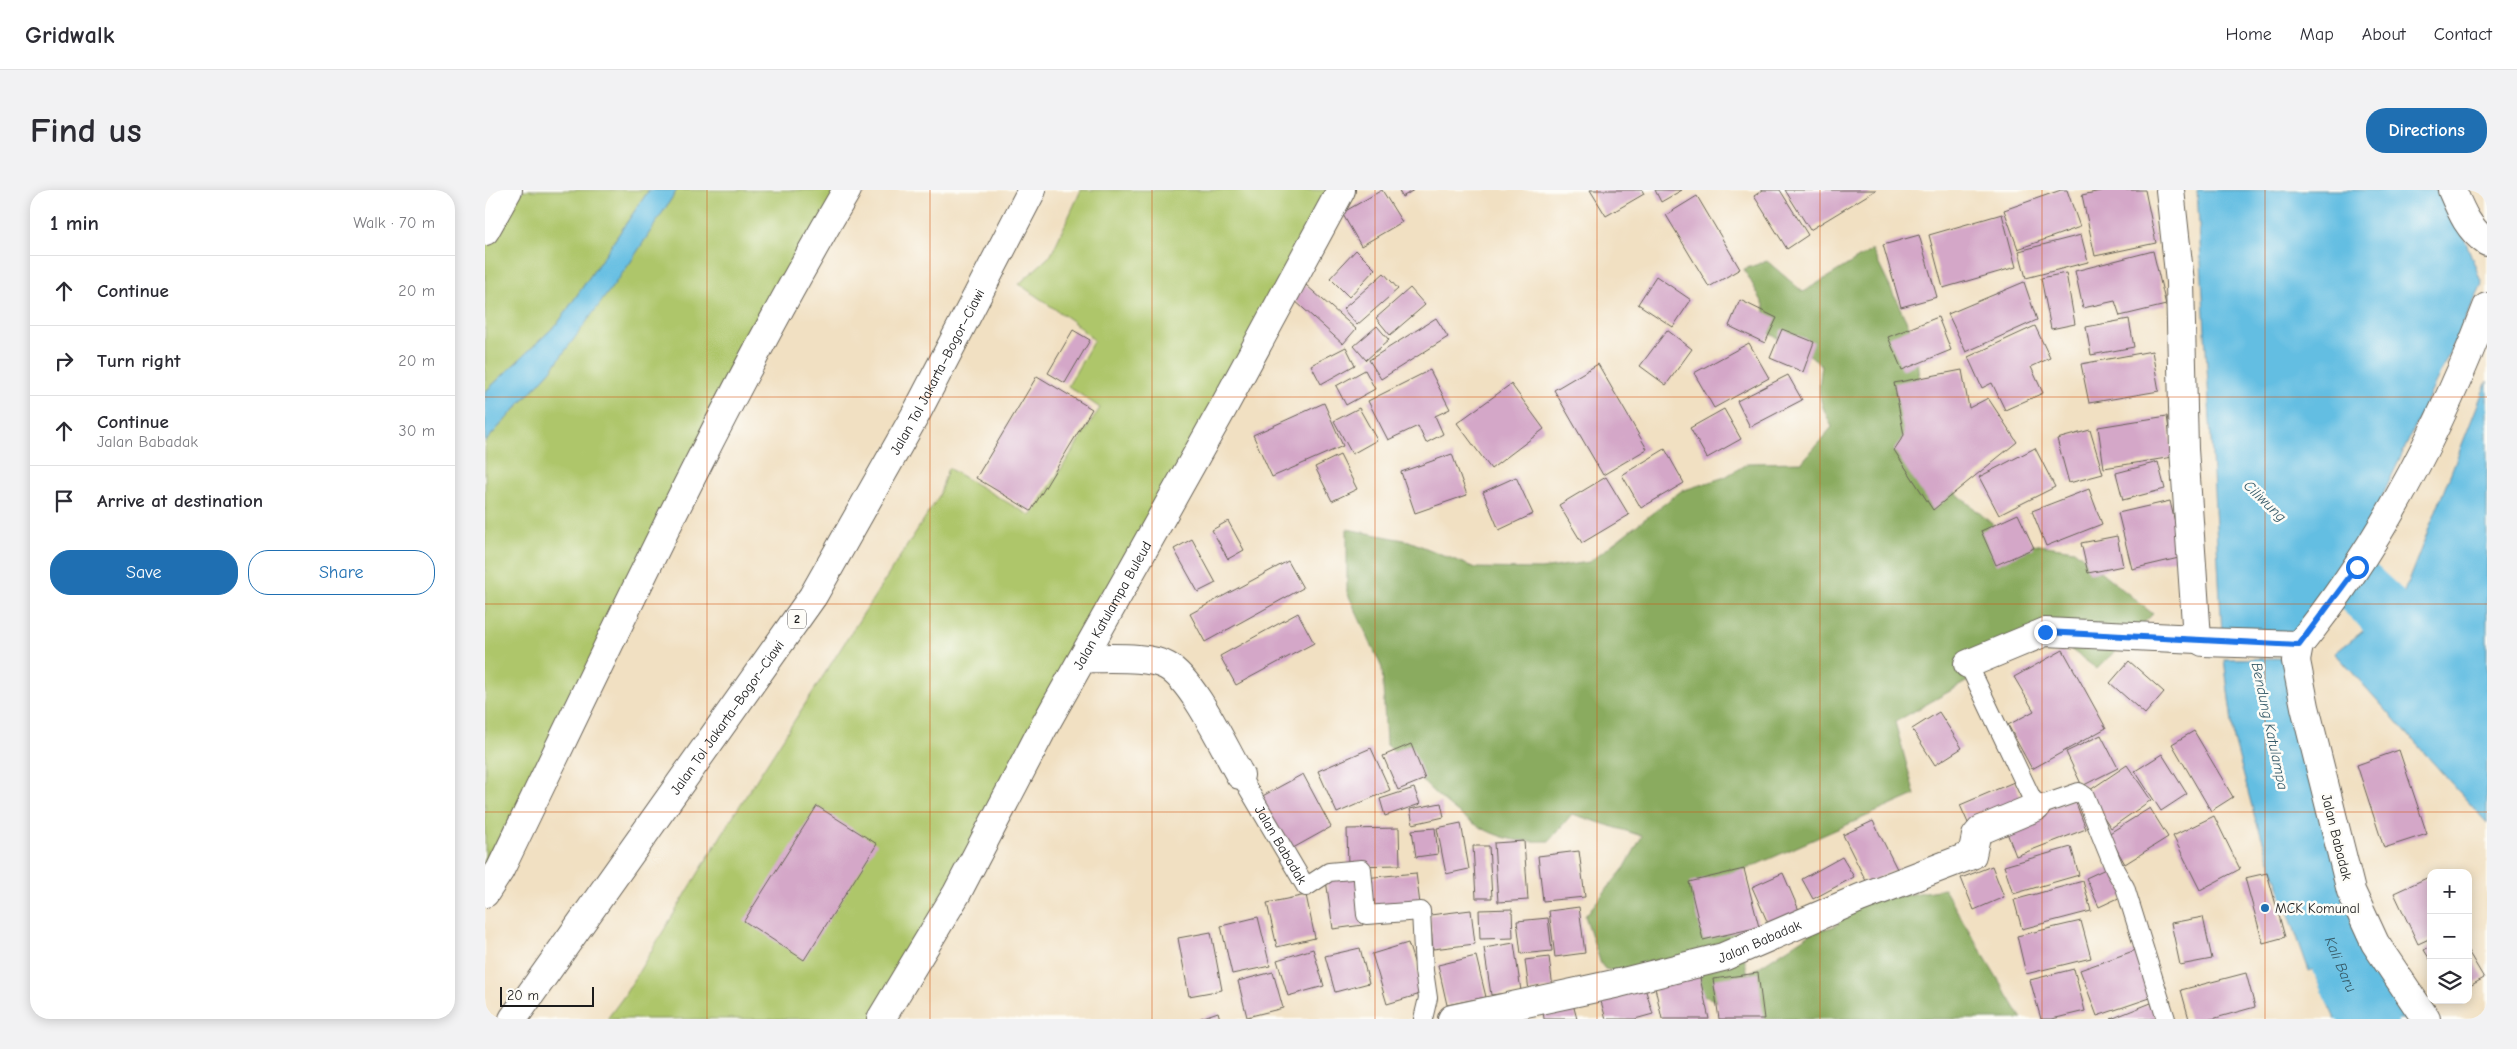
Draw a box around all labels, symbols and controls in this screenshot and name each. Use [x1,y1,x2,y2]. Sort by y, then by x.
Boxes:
text: Gridwalk [25,21,114,49]
text: Home [2225,24,2272,45]
text: Map [2300,24,2334,45]
text: About [2362,24,2406,45]
text: Contact [2434,24,2492,45]
button: Directions [2366,108,2487,153]
text: Find us [30,110,142,151]
text: 1 min [50,211,99,235]
text: Walk · 70 m [353,214,435,232]
icon: ahead [50,277,78,305]
text: Continue [97,280,169,302]
text: 20 m [398,282,435,300]
street label: Jalan Tol Jakarta–Bogor–Ciawi [887,286,988,458]
icon: right [50,347,78,375]
text: Turn right [97,350,181,372]
text: 20 m [398,352,435,370]
text: Continue [97,411,169,433]
icon: ahead [50,417,78,445]
text: 30 m [399,422,435,440]
text: Jalan Babadak [97,433,198,451]
water label: Ciliwung [2240,476,2290,526]
icon: arrive [50,487,78,515]
text: Arrive at destination [97,490,263,512]
street label: Jalan Katulampa Buleud [1070,538,1155,673]
button: Save [50,550,238,595]
button: Share [248,550,435,595]
route start [2346,556,2369,579]
road number: 2 [788,609,806,628]
route end [2034,621,2057,644]
street label: Jalan Tol Jakarta–Bogor–Ciawi [667,637,788,798]
water label: Bendung Katulampa [2248,661,2292,792]
street label: Jalan Babadak [2318,792,2356,882]
street label: Jalan Babadak [1251,803,1311,888]
map controls [2427,869,2472,1004]
button: + [2427,869,2472,914]
place label: MCK Komunal [2275,900,2360,917]
marker: MCK Komunal [2259,902,2271,914]
button: − [2427,914,2472,959]
street label: Jalan Babadak [1717,916,1804,967]
water label: Kali Baru [2321,934,2360,996]
button: layers [2427,959,2472,1004]
scale bar [500,984,594,1007]
text: 20 m [507,987,539,1004]

